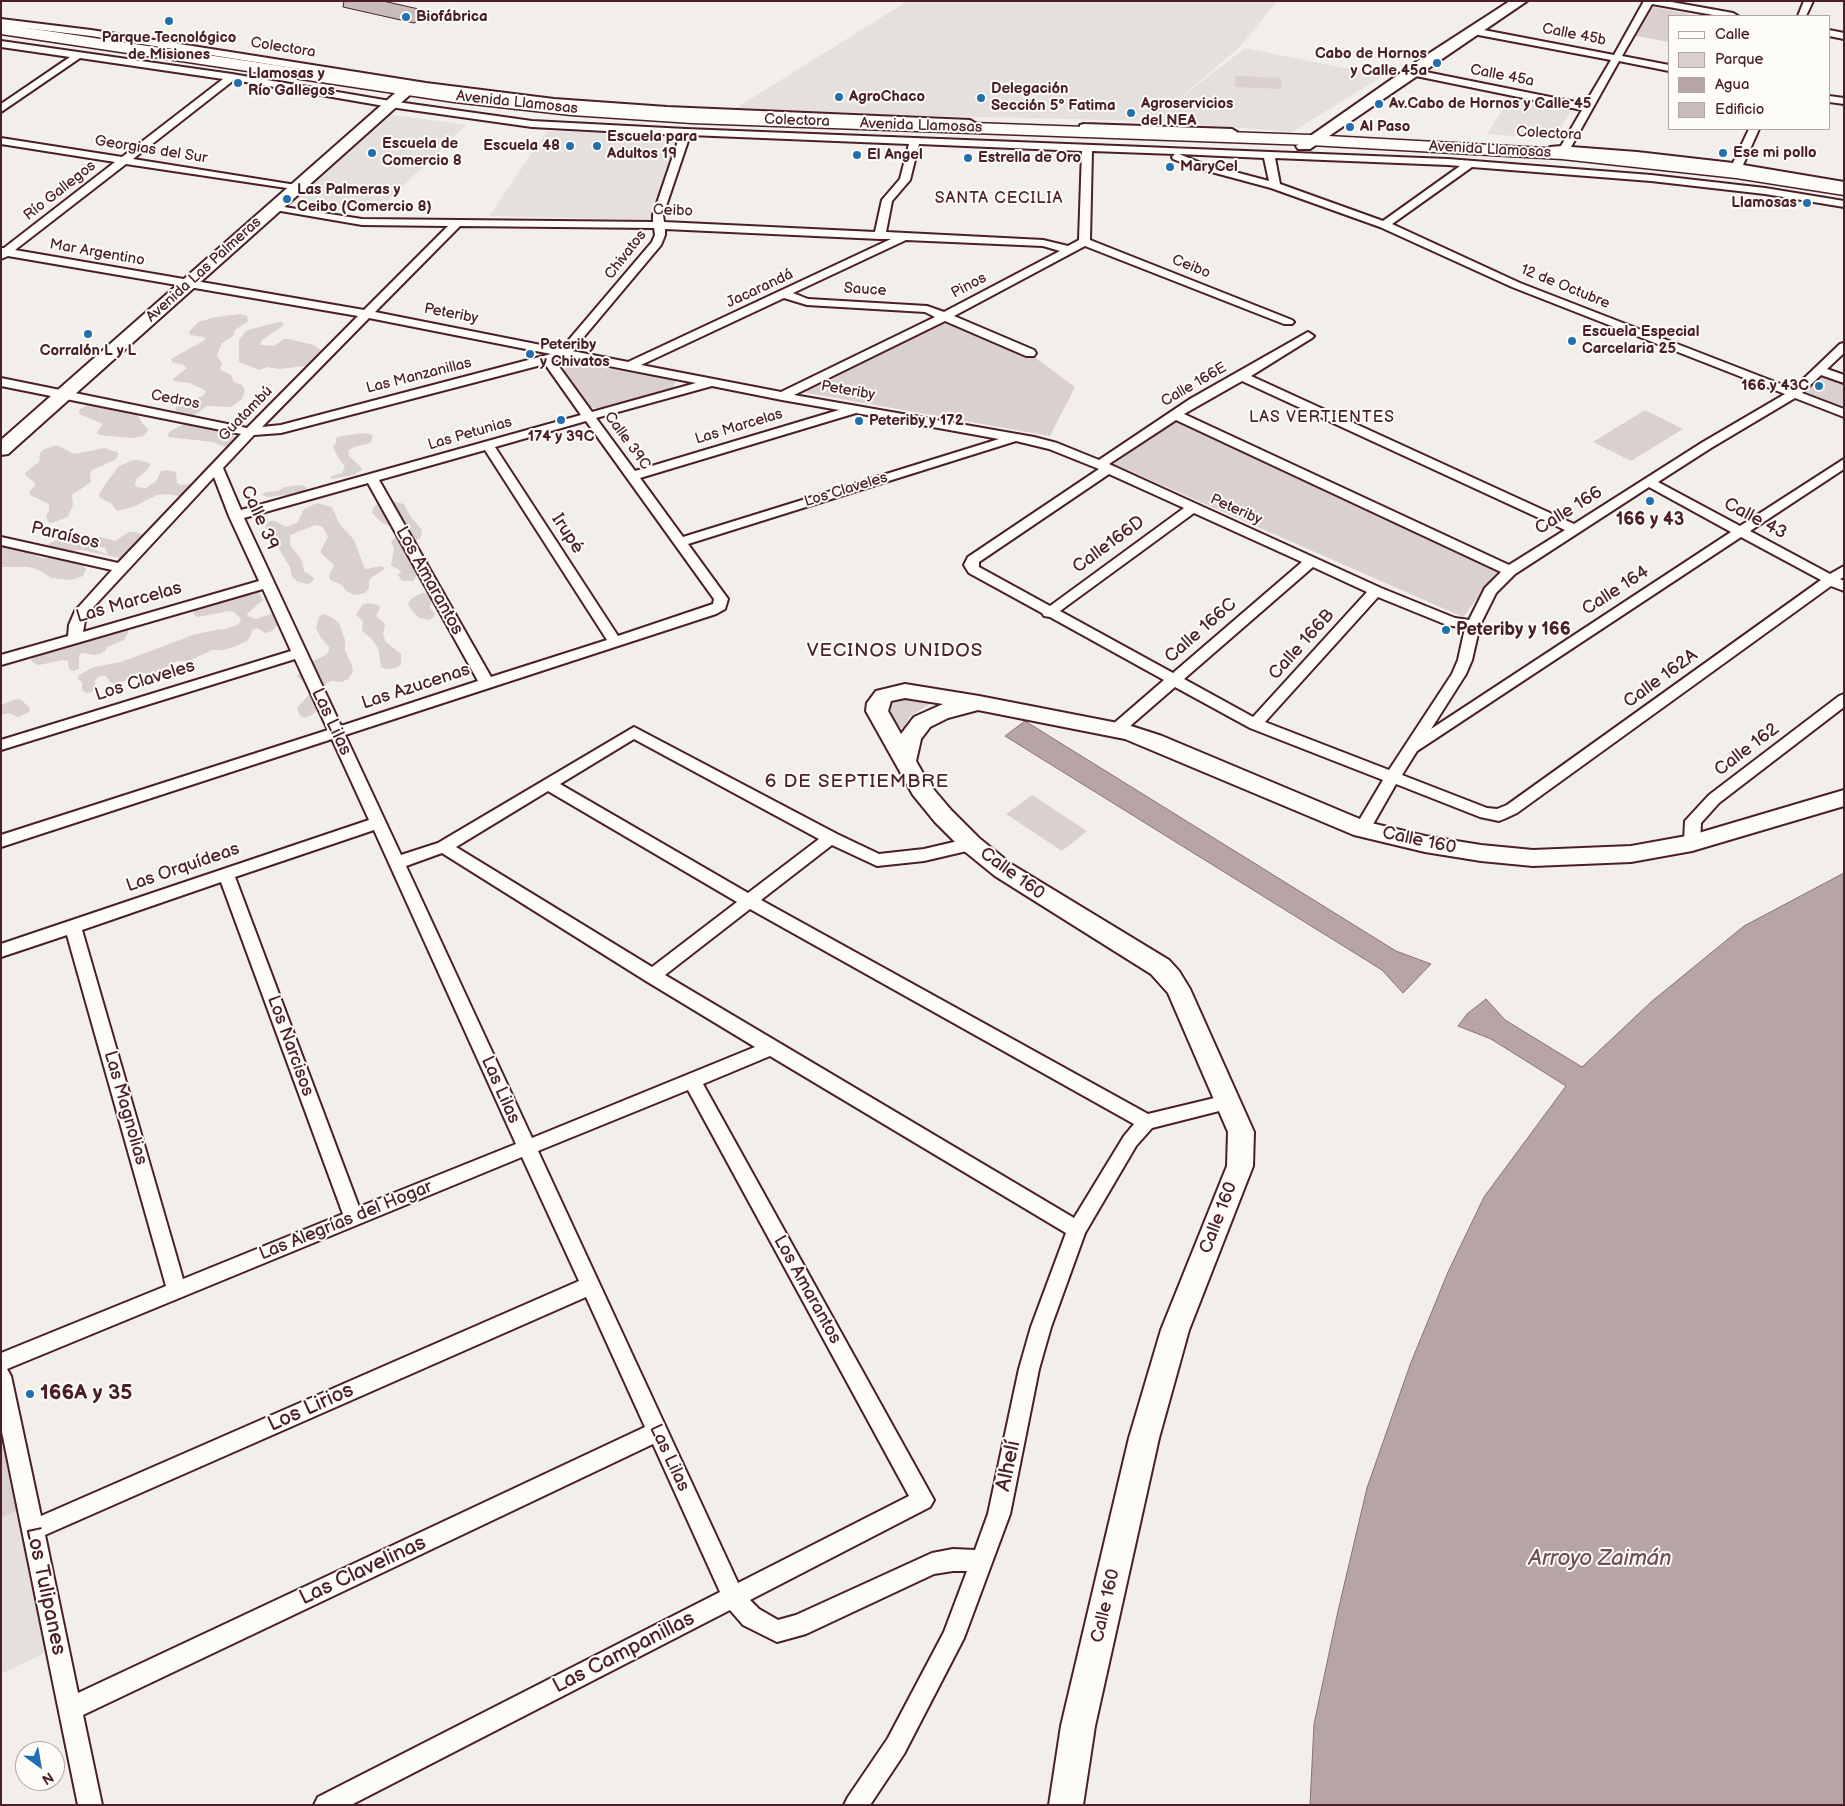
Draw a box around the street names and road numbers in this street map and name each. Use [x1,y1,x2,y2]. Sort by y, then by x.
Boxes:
street label: Calle 45b [1540,20,1608,50]
street label: Colectora [249,34,317,62]
street label: Calle 45a [1468,61,1536,91]
street label: Avenida Llamosas [455,88,579,118]
street label: Colectora [764,111,830,131]
street label: Avenida Llamosas [860,115,982,137]
street label: Colectora [1516,123,1582,145]
street label: Georgias del Sur [93,132,209,168]
street label: Avenida Llamosas [1428,138,1552,162]
street label: Río Gallegos [20,157,100,225]
street label: Ceibo [653,201,693,221]
street label: Avenida Las Palmeras [143,213,265,327]
street label: Chivatos [601,227,651,283]
street label: Mar Argentino [48,236,146,270]
street label: Ceibo [1169,251,1213,283]
street label: 12 de Octubre [1518,261,1612,313]
street label: Jacarandá [724,266,796,312]
street label: Pinos [948,269,990,303]
street label: Sauce [843,280,887,300]
street label: Peteriby [422,300,480,328]
street label: Las Manzanillas [364,354,474,398]
street label: Calle 166E [1158,359,1230,411]
street label: Peteriby [819,377,877,405]
street label: Guatambú [215,383,277,445]
street label: Cedros [149,386,201,414]
street label: Las Marcelas [693,405,785,449]
street label: Calle 39C [600,409,654,473]
street label: Las Petunias [426,413,514,455]
street label: Los Claveles [802,469,890,511]
street label: Calle 166 [1531,482,1607,540]
street label: Calle 39 [235,483,283,553]
street label: Peteriby [1207,491,1265,529]
street label: Calle 43 [1720,493,1790,545]
street label: Irupé [546,510,588,558]
street label: Calle166D [1069,512,1149,578]
street label: Paraísos [29,518,101,554]
street label: Los Amarantos [390,523,468,639]
street label: Calle 164 [1579,561,1653,621]
street label: Las Marcelas [74,578,184,628]
street label: Calle 166C [1161,594,1241,668]
street label: Calle 166B [1265,605,1339,685]
street label: Calle 162A [1620,645,1702,713]
street label: Los Claveles [92,656,198,706]
street label: Las Azucenas [359,659,473,715]
street label: Las Lilas [306,685,356,759]
street label: Calle 162 [1711,719,1783,781]
street label: Calle 160 [1380,823,1458,859]
street label: Las Orquídeas [123,838,243,898]
street label: Calle 160 [975,843,1049,905]
street label: Los Narcisos [262,993,318,1099]
street label: Las Magnolias [98,1049,152,1167]
street label: Las Lilas [476,1053,524,1127]
street label: Las Alegrías del Hogar [256,1176,436,1266]
street label: Calle 160 [1195,1179,1243,1257]
street label: Los Amarantos [768,1232,846,1348]
street label: Los Lirios [264,1378,358,1438]
street label: Las Lilas [644,1421,694,1495]
street label: Alhelí [991,1438,1027,1494]
street label: Los Tulipanes [19,1525,71,1657]
street label: Las Clavelinas [296,1531,430,1611]
street label: Calle 160 [1087,1567,1125,1645]
street label: Las Campanillas [549,1606,699,1700]

